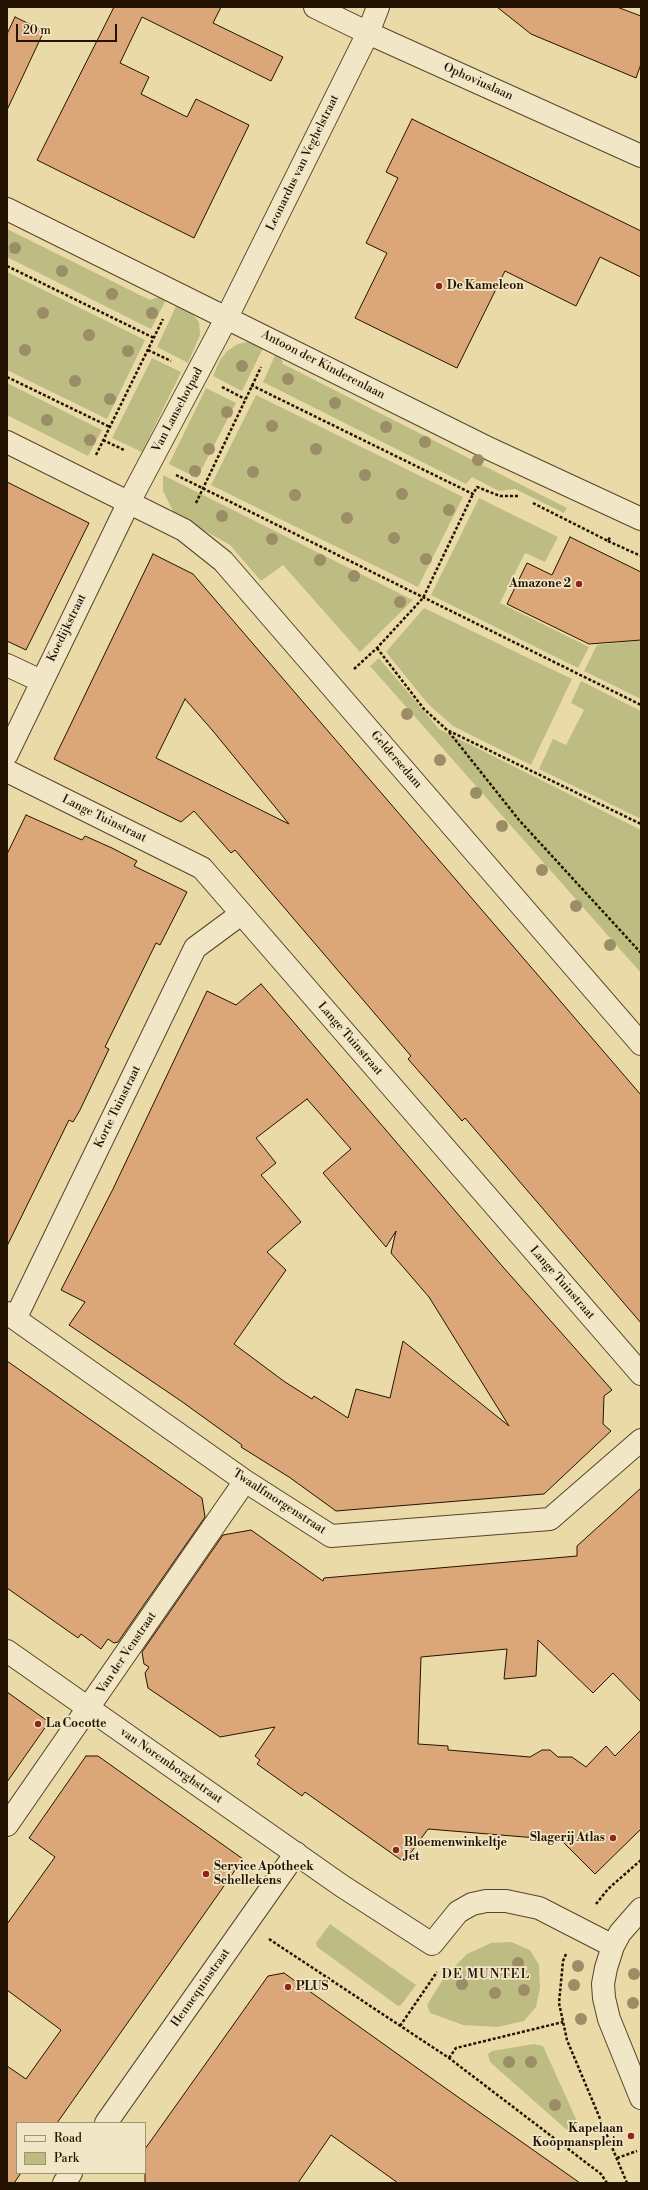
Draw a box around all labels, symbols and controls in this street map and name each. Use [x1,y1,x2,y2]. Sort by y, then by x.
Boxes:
scale bar [18,16,119,42]
text: 20 m [23,23,51,38]
street label: Ophoviuslaan [441,60,515,104]
street label: Leonardus van Veghelstraat [264,93,342,233]
place label: De Kameleon [447,279,524,293]
marker: De Kameleon [434,281,444,291]
street label: Antoon der Kinderenlaan [259,327,387,403]
street label: Van Lanschotpad [150,365,206,455]
place label: Amazone 2 [509,577,571,591]
marker: Amazone 2 [574,579,584,589]
street label: Koedijkstraat [44,592,90,664]
street label: Geldersedam [367,728,425,792]
street label: Lange Tuinstraat [59,792,149,846]
street label: Lange Tuinstraat [314,999,386,1079]
street label: Korte Tuinstraat [92,1063,144,1151]
street label: Lange Tuinstraat [526,1243,598,1323]
street label: Twaalfmorgenstraat [230,1466,328,1538]
street label: Van der Venstraat [94,1609,160,1697]
place label: La Cocotte [46,1717,106,1731]
marker: La Cocotte [33,1719,43,1729]
street label: van Noremborghstraat [117,1725,225,1807]
place label: Slagerij Atlas [530,1831,605,1845]
marker: Slagerij Atlas [608,1833,618,1843]
place label: Bloemenwinkeltje Jet [404,1836,507,1864]
marker: Bloemenwinkeltje Jet [391,1845,401,1855]
place label: Service Apotheek Schellekens [214,1860,314,1888]
marker: Service Apotheek Schellekens [201,1869,211,1879]
street label: Hennequinstraat [169,1946,233,2030]
district label: DE MUNTEL [442,1967,530,1983]
place label: PLUS [296,1980,328,1994]
marker: PLUS [283,1982,293,1992]
legend [16,2122,146,2174]
place label: Kapelaan Koopmansplein [533,2122,623,2150]
text: Road [54,2131,82,2146]
marker: Kapelaan Koopmansplein [626,2131,636,2141]
text: Park [54,2151,79,2166]

